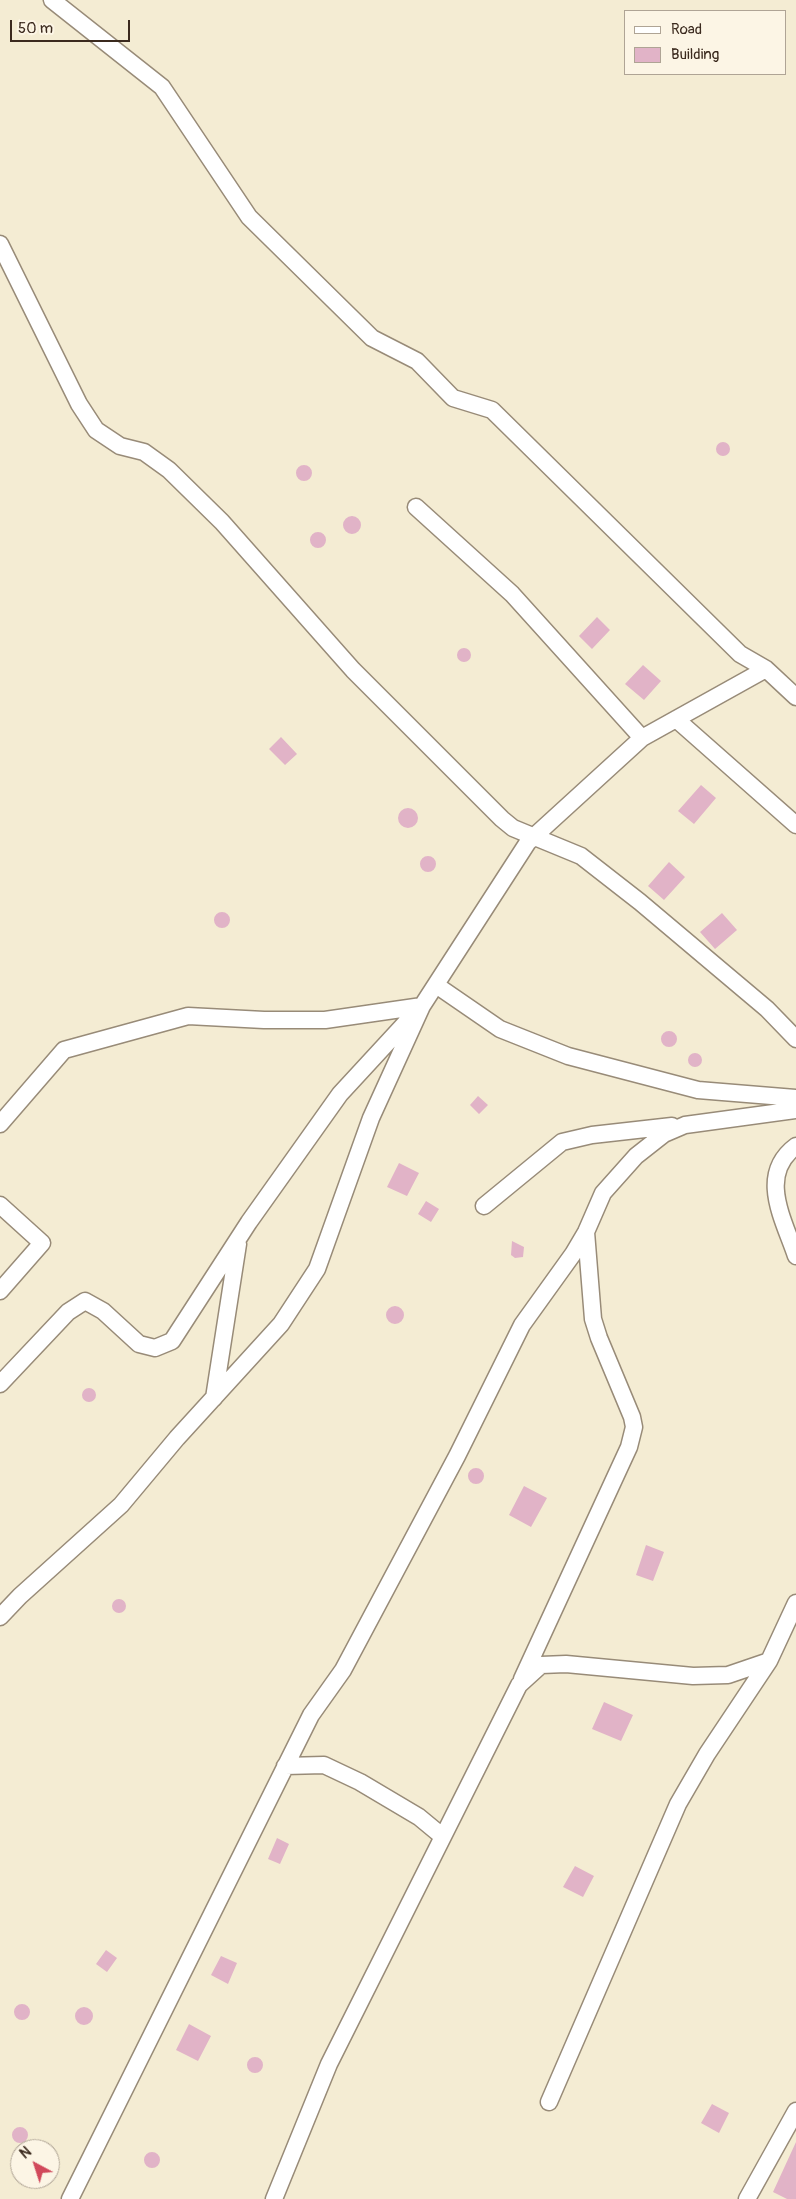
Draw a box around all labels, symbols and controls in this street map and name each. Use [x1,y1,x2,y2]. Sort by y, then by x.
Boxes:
scale bar [12,10,132,42]
legend [624,10,786,75]
text: 50 m [18,19,53,38]
text: Road [671,20,702,39]
text: Building [671,45,719,64]
north arrow [10,2139,60,2189]
text: N [17,2143,35,2162]

